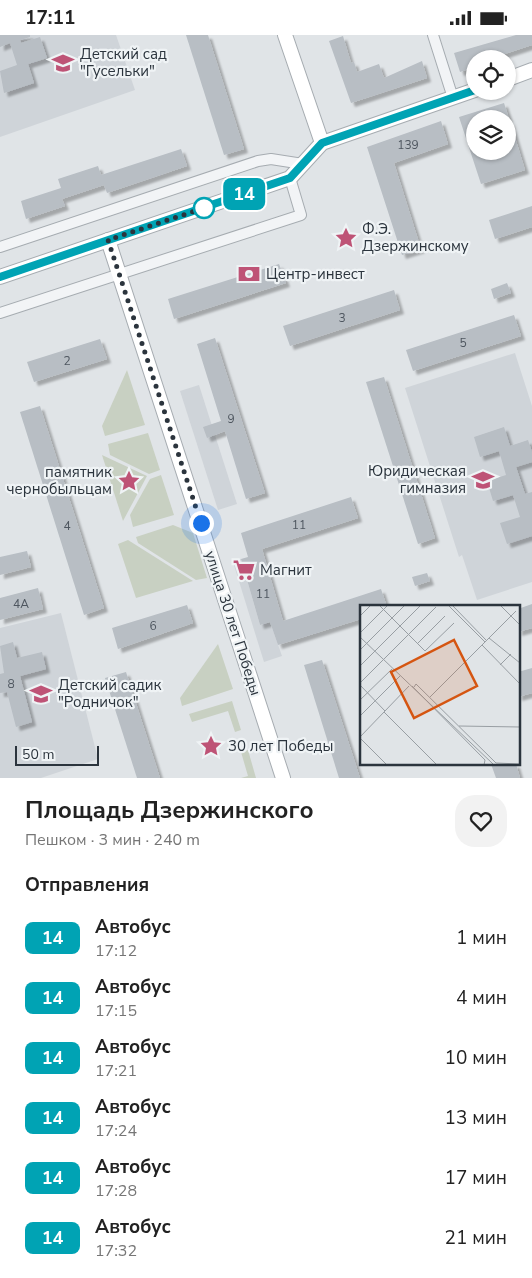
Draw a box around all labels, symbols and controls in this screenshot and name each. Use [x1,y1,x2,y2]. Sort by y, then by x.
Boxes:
text: 17:11 [25,5,75,31]
place label: Детский сад "Гусельки" [80,44,167,81]
school or university icon: Детский сад "Гусельки" [50,50,76,76]
map controls [466,50,516,160]
button: locate [466,50,516,100]
button: layers [466,110,516,160]
house number: 139 [397,137,419,153]
line badge: 14 [222,178,266,210]
text: 14 [233,182,255,206]
unlabelled marker [193,197,215,219]
place label: Ф.Э. Дзержинскому [362,219,469,256]
place icon: Ф.Э. Дзержинскому [333,225,359,251]
bank icon: Центр-инвест [236,261,262,287]
place label: Центр-инвест [266,264,365,284]
house number: 3 [338,310,346,326]
house number: 5 [459,335,467,351]
house number: 2 [63,353,71,369]
house number: 9 [227,411,235,427]
place label: Юридическая гимназия [368,461,466,498]
place label: памятник чернобыльцам [6,462,112,499]
school or university icon: Юридическая гимназия [470,467,496,493]
place icon: памятник чернобыльцам [116,468,142,494]
your location [189,511,214,536]
house number: 11 [292,517,306,533]
house number: 4 [63,518,71,534]
street label: улица 30 лет Победы [200,548,266,698]
supermarket icon: Магнит [231,557,257,583]
place label: Магнит [260,560,312,580]
house number: 11 [256,586,270,602]
house number: 4А [13,596,29,612]
inset map [360,605,520,765]
house number: 6 [149,618,157,634]
place label: Детский садик "Родничок" [58,675,162,712]
house number: 8 [7,676,15,692]
school or university icon: Детский садик "Родничок" [28,681,54,707]
place icon: 30 лет Победы [198,733,224,759]
place label: 30 лет Победы [228,736,333,756]
scale bar [15,743,99,766]
text: 50 m [22,745,54,764]
text: Площадь Дзержинского [25,794,314,826]
button: heart [455,795,507,847]
text: Пешком · 3 мин · 240 m [25,829,200,851]
text: Отправления [25,872,149,898]
text: Автобус [95,914,171,940]
text: 1 мин [456,925,507,951]
text: 14 [42,926,63,950]
text: 17:12 [95,940,137,962]
text: Автобус [95,974,171,1000]
text: 4 мин [456,985,507,1011]
text: 14 [42,986,63,1010]
text: 17:15 [95,1000,137,1022]
text: Автобус [95,1034,171,1060]
text: 10 мин [445,1045,507,1071]
text: 14 [42,1046,63,1070]
text: 17:21 [95,1060,137,1082]
text: Автобус [95,1094,171,1120]
text: 13 мин [445,1105,507,1131]
text: 14 [42,1106,63,1130]
text: 17:24 [95,1120,137,1142]
text: Автобус [95,1154,171,1180]
text: 17 мин [445,1165,507,1191]
text: 14 [42,1166,63,1190]
text: 17:28 [95,1180,137,1202]
text: Автобус [95,1214,171,1240]
text: 21 мин [445,1225,507,1251]
text: 14 [42,1226,63,1250]
text: 17:32 [95,1240,137,1262]

